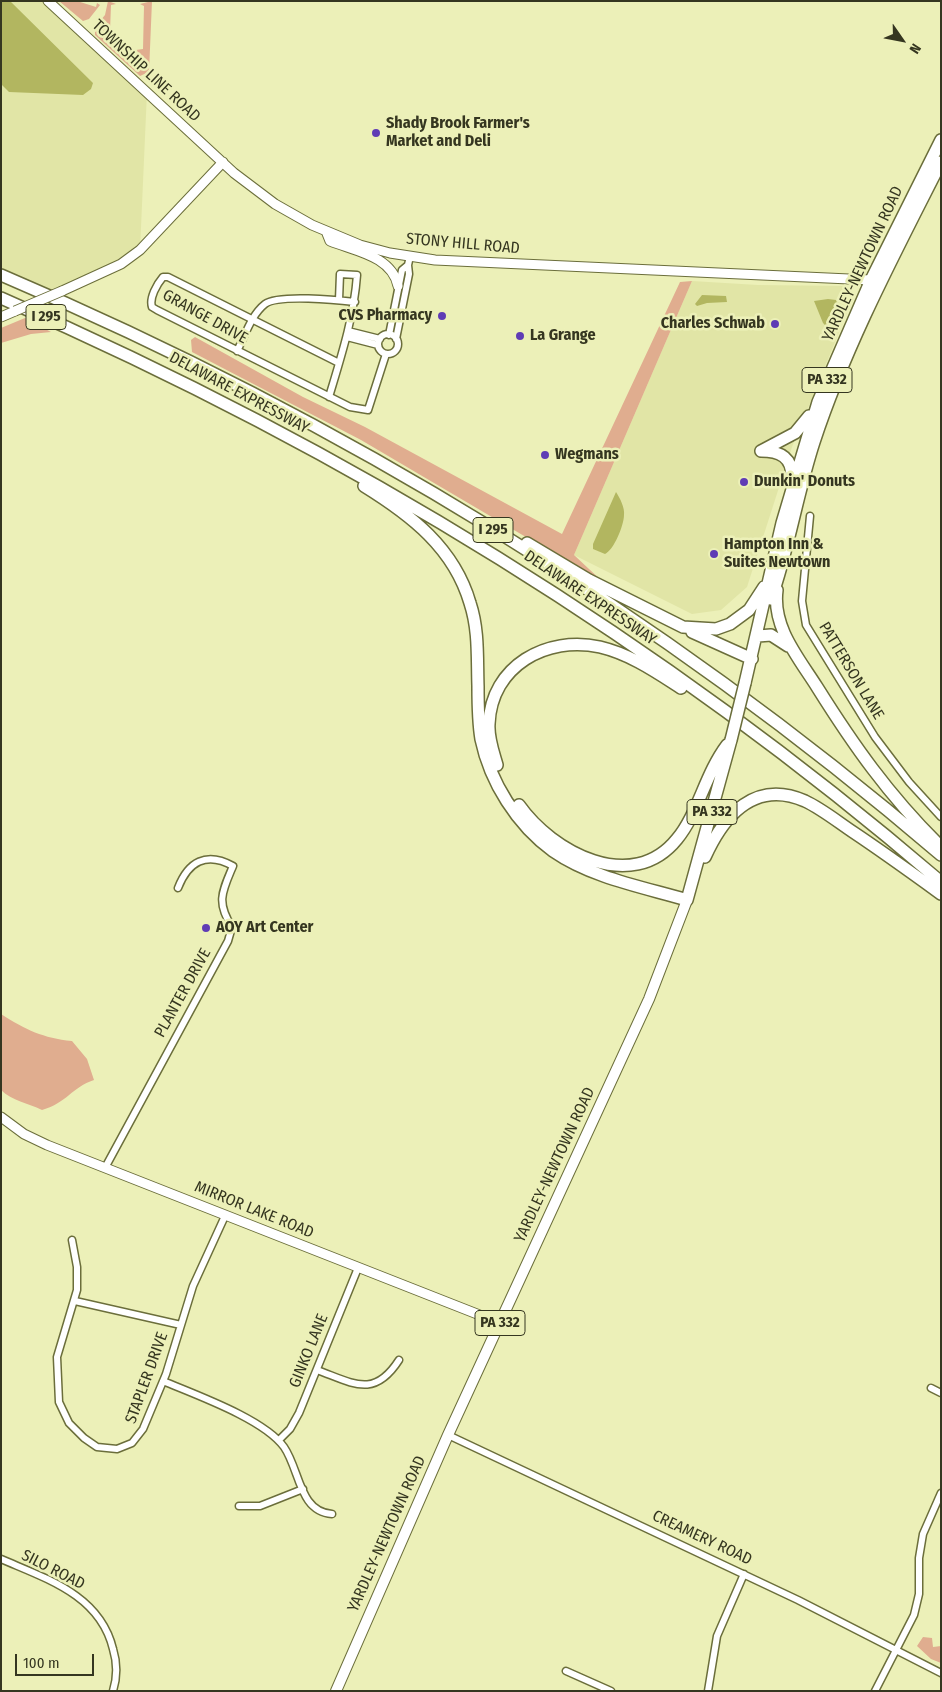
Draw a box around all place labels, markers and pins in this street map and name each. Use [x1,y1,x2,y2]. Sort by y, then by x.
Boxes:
place label: Shady Brook Farmer's Market and Deli [386,114,530,152]
marker: Shady Brook Farmer's Market and Deli [370,127,382,139]
place label: CVS Pharmacy [338,306,432,326]
marker: CVS Pharmacy [436,310,448,322]
place label: Charles Schwab [661,314,765,334]
marker: Charles Schwab [769,318,781,330]
place label: La Grange [530,326,596,346]
marker: La Grange [514,330,526,342]
place label: Wegmans [555,445,619,465]
marker: Wegmans [539,449,551,461]
place label: Dunkin' Donuts [754,472,855,492]
marker: Dunkin' Donuts [738,476,750,488]
place label: Hampton Inn & Suites Newtown [724,535,830,573]
marker: Hampton Inn & Suites Newtown [708,548,720,560]
place label: AOY Art Center [216,918,313,938]
marker: AOY Art Center [200,922,212,934]

